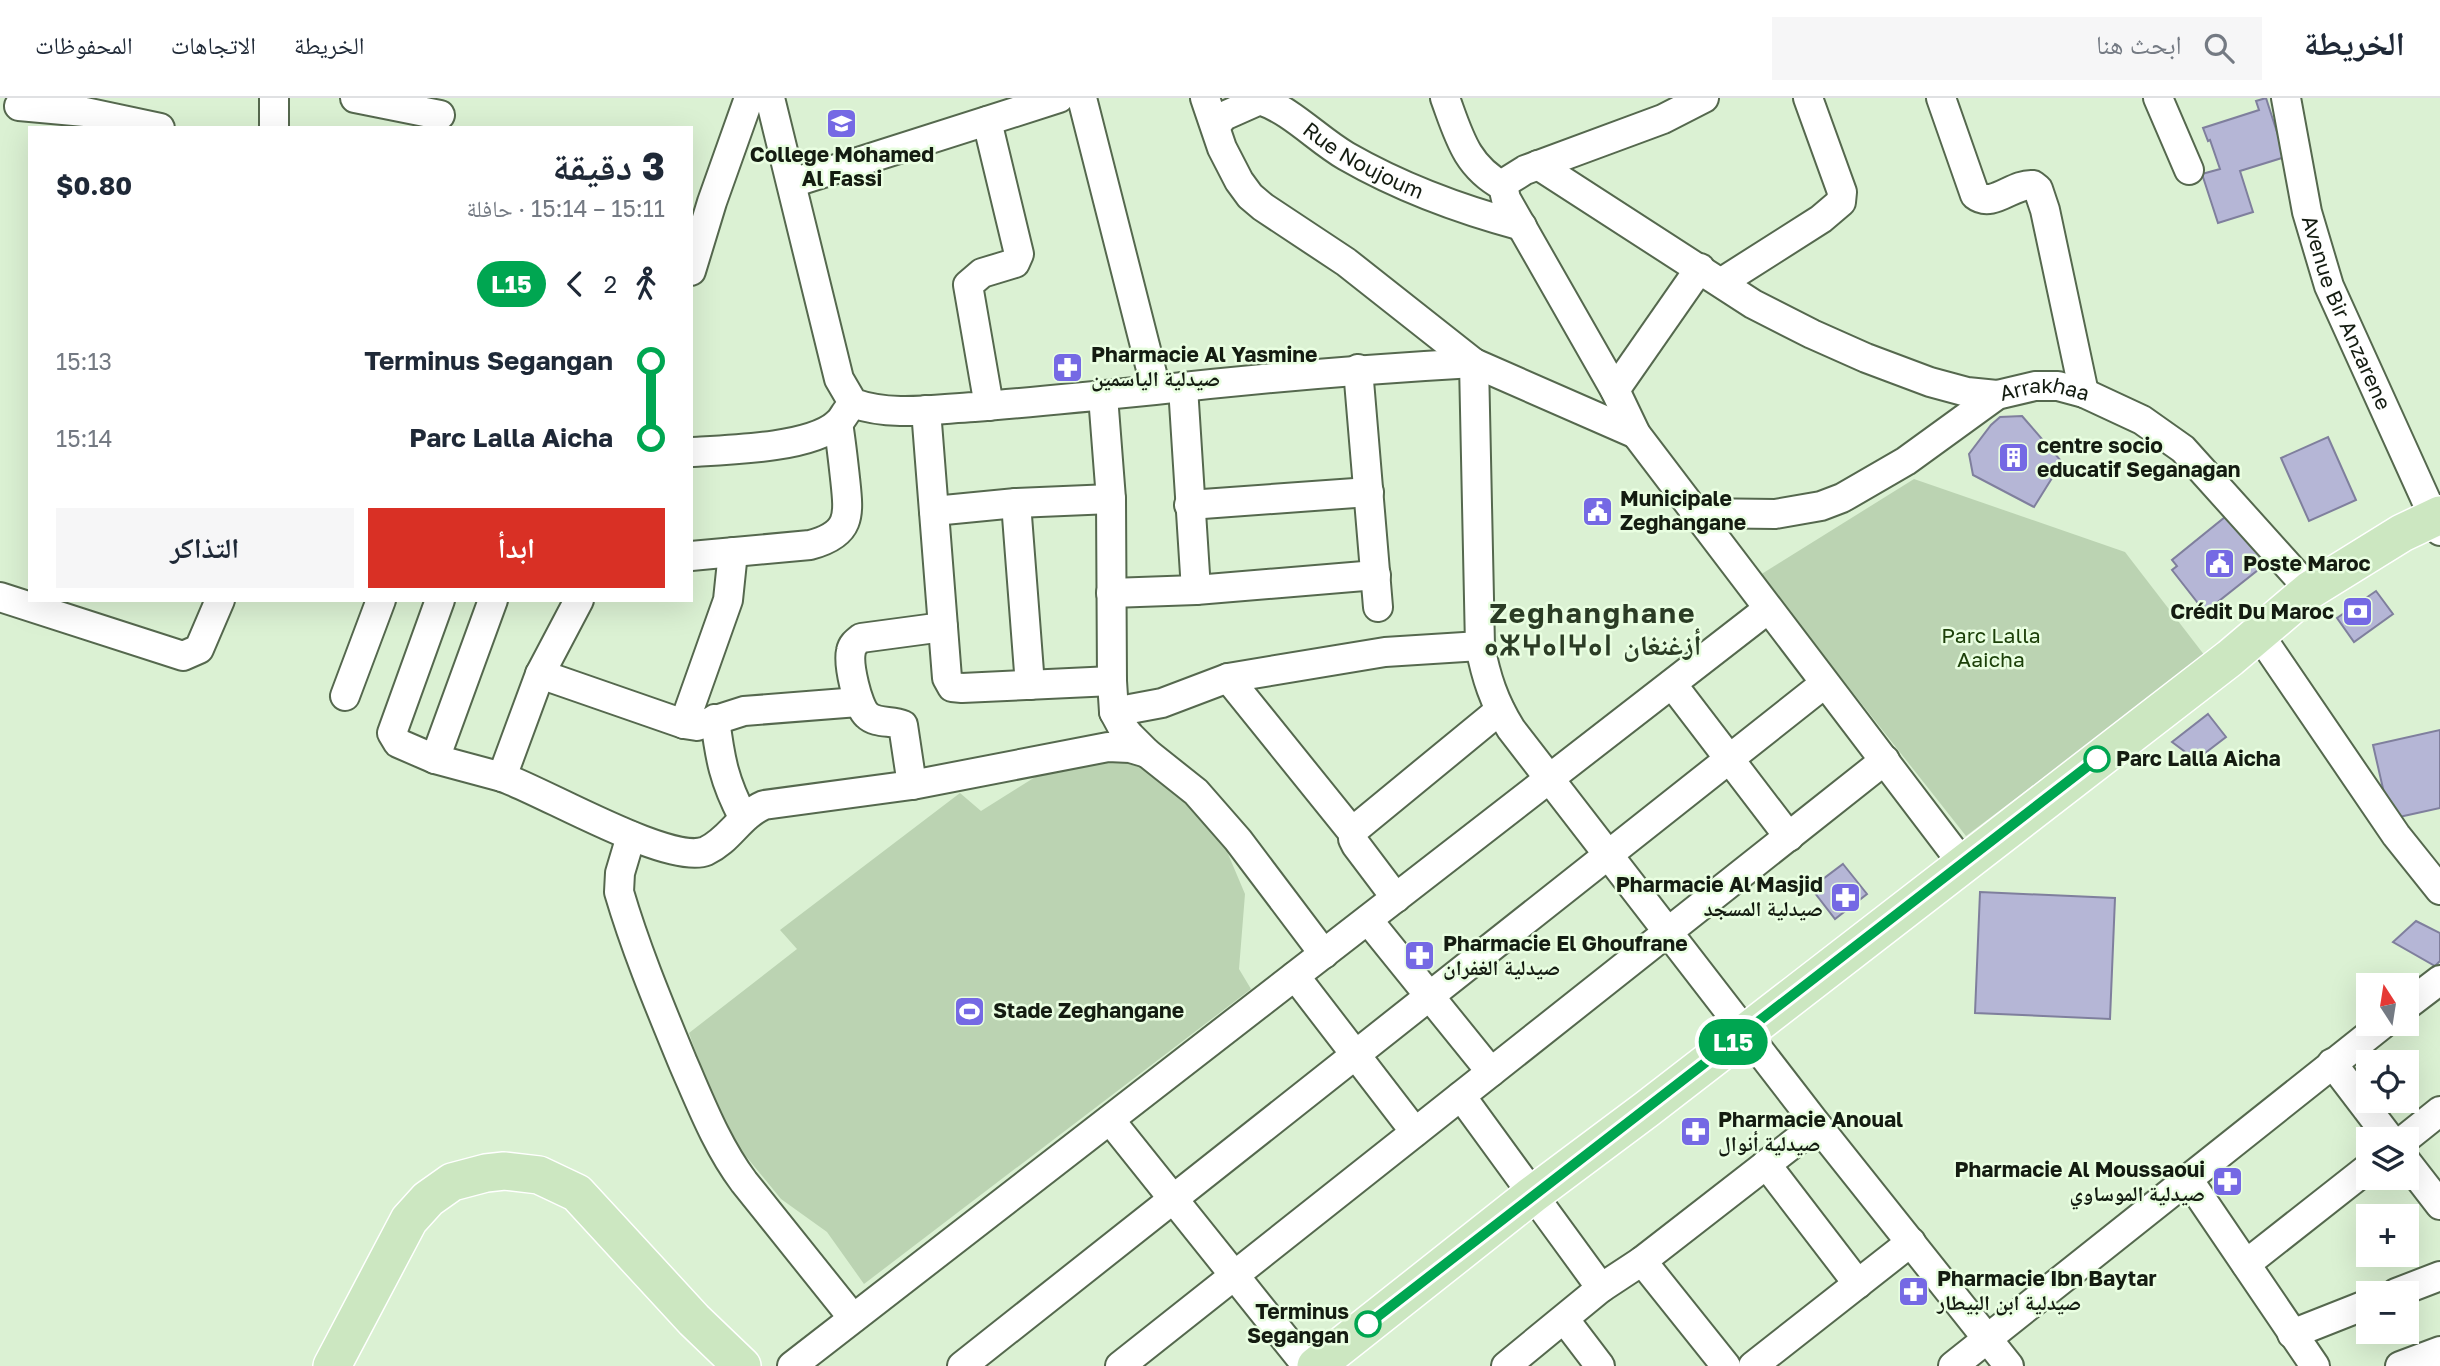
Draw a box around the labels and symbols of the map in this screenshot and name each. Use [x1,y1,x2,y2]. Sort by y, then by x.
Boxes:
school or university icon: College Mohamed Al Fassi [825,106,859,140]
street label: Rue Noujoum [1298,116,1428,204]
place label: College Mohamed Al Fassi [750,141,934,191]
street label: Avenue Bir Anzarene [2297,212,2397,414]
place label: Pharmacie Al Yasmine صيدلية الياسمين [1091,341,1317,392]
pharmacy icon: Pharmacie Al Yasmine صيدلية الياسمين [1051,350,1085,384]
street label: Arrakhaa [1997,371,2092,406]
place label: centre socio educatif Seganagan [2037,432,2240,482]
building icon: centre socio educatif Seganagan [1997,441,2031,475]
place label: Municipale Zeghangane [1620,485,1746,535]
public building icon: Municipale Zeghangane [1580,494,1614,528]
public building icon: Poste Maroc [2203,547,2237,581]
place label: Poste Maroc [2243,550,2371,576]
bank icon: Crédit Du Maroc [2340,595,2374,629]
district label: Zeghanghane ⴰⵣⵖⴰⵏⵖⴰⵏ أزغنغان [1484,596,1702,662]
place label: Crédit Du Maroc [2170,598,2334,624]
park label: Parc Lalla Aaicha [1941,622,2041,672]
place label: Parc Lalla Aicha [2116,745,2281,771]
marker: Parc Lalla Aicha [2084,746,2110,772]
place label: Pharmacie Al Masjid صيدلية المسجد [1616,871,1823,921]
pharmacy icon: Pharmacie Al Masjid صيدلية المسجد [1829,880,1863,914]
place label: Pharmacie El Ghoufrane صيدلية الغفران [1443,930,1688,980]
pharmacy icon: Pharmacie El Ghoufrane صيدلية الغفران [1403,939,1437,973]
north arrow [2356,973,2418,1036]
sports icon: Stade Zeghangane [953,994,987,1028]
place label: Stade Zeghangane [993,997,1184,1023]
line badge: L15 [1693,1019,1773,1065]
place label: Pharmacie Anoual صيدلية أنوال [1718,1106,1903,1157]
pharmacy icon: Pharmacie Anoual صيدلية أنوال [1678,1115,1712,1149]
place label: Pharmacie Al Moussaoui صيدلية الموساوي [1955,1156,2205,1210]
pharmacy icon: Pharmacie Al Moussaoui صيدلية الموساوي [2211,1165,2245,1199]
place label: Pharmacie Ibn Baytar صيدلية ابن البيطار [1936,1265,2157,1316]
pharmacy icon: Pharmacie Ibn Baytar صيدلية ابن البيطار [1897,1274,1931,1308]
place label: Terminus Segangan [1247,1298,1349,1348]
marker: Terminus Segangan [1355,1311,1381,1337]

